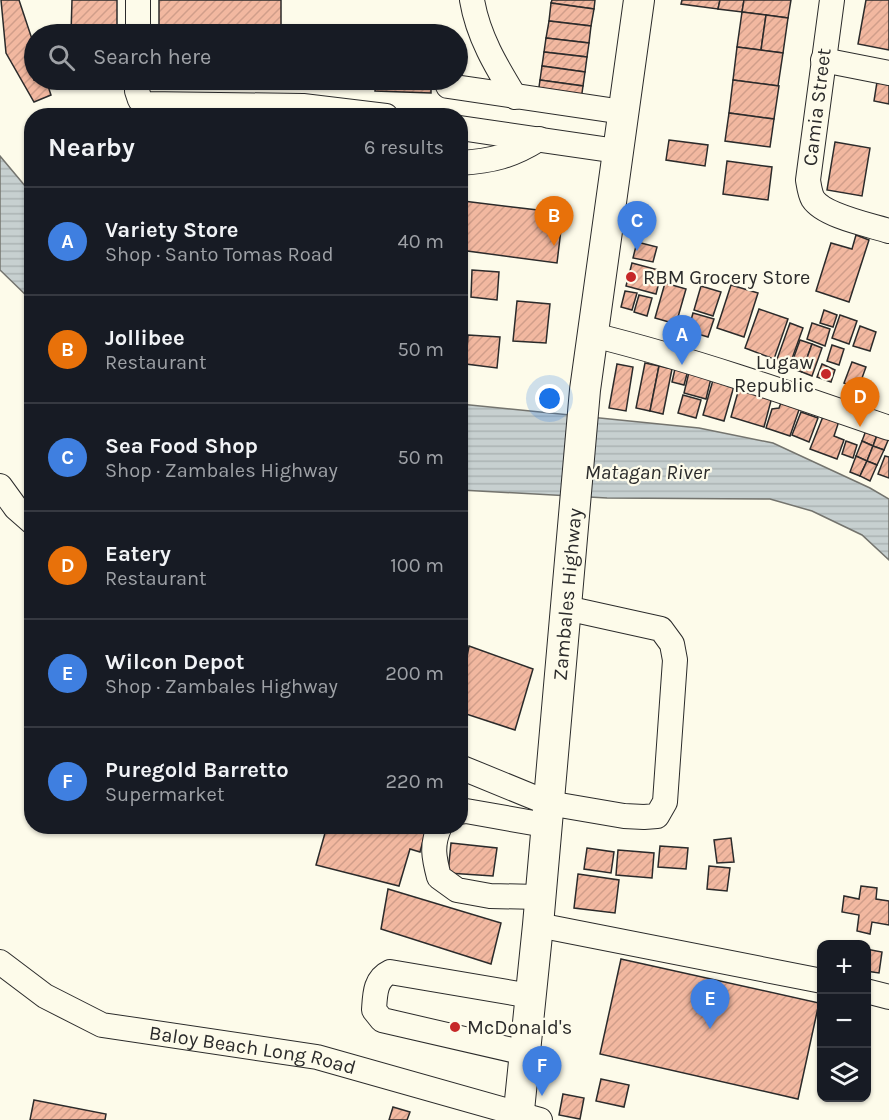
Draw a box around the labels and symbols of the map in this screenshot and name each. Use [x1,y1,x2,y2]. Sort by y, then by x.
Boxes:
street label: Camia Street [798,46,836,167]
pin: B [534,196,574,246]
pin: C [618,202,656,251]
place label: RBM Grocery Store [643,266,810,289]
marker: RBM Grocery Store [624,270,638,284]
pin: A [662,316,702,365]
place label: Lugaw Republic [734,351,815,397]
marker: Lugaw Republic [819,367,833,381]
pin: D [840,378,880,427]
your location [535,384,564,413]
water label: Matagan River [584,460,710,484]
street label: Zambales Highway [548,507,586,682]
pin: E [690,980,730,1029]
place label: McDonald's [467,1016,572,1039]
marker: McDonald's [448,1020,462,1034]
street label: Baloy Beach Long Road [148,1021,359,1079]
pin: F [522,1046,562,1096]

